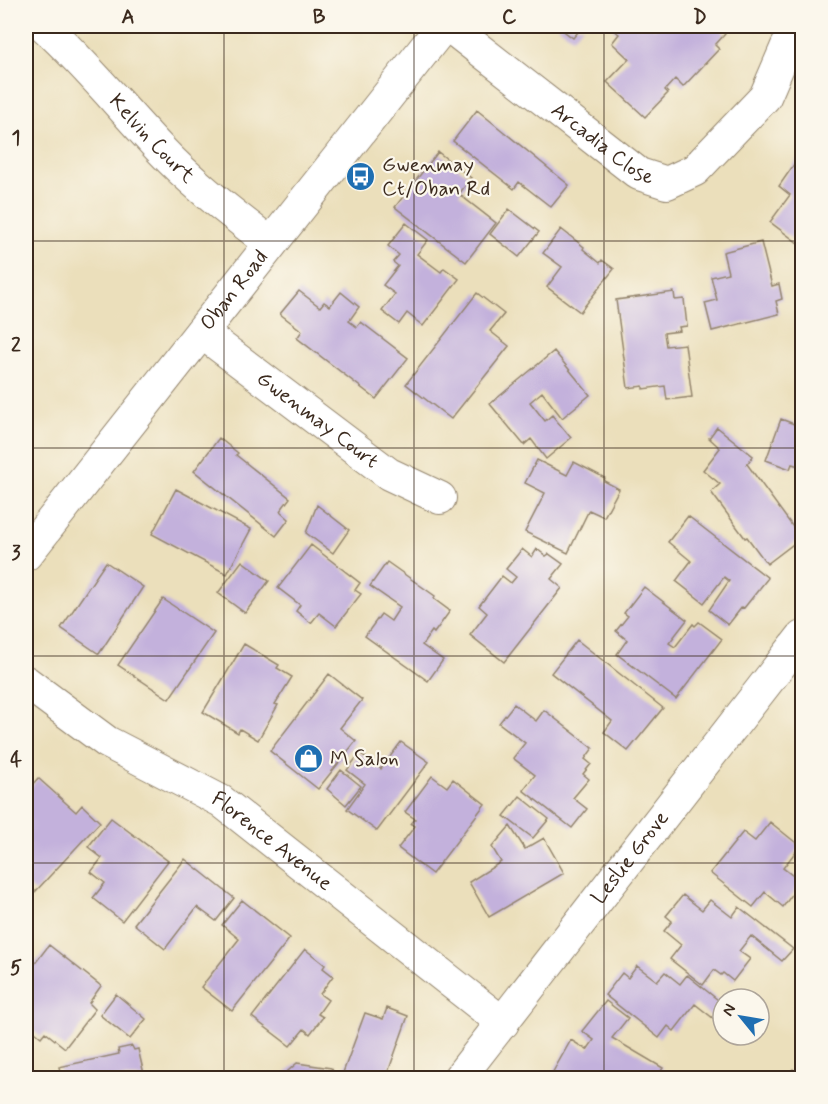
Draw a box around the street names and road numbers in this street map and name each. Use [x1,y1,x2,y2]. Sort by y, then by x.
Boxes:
street label: Kelvin Court [103,88,201,190]
street label: Arcadia Close [545,97,657,192]
street label: Oban Road [194,244,275,336]
street label: Gwenmay Court [251,365,384,475]
street label: Florence Avenue [207,785,338,897]
street label: Leslie Grove [585,805,675,910]

